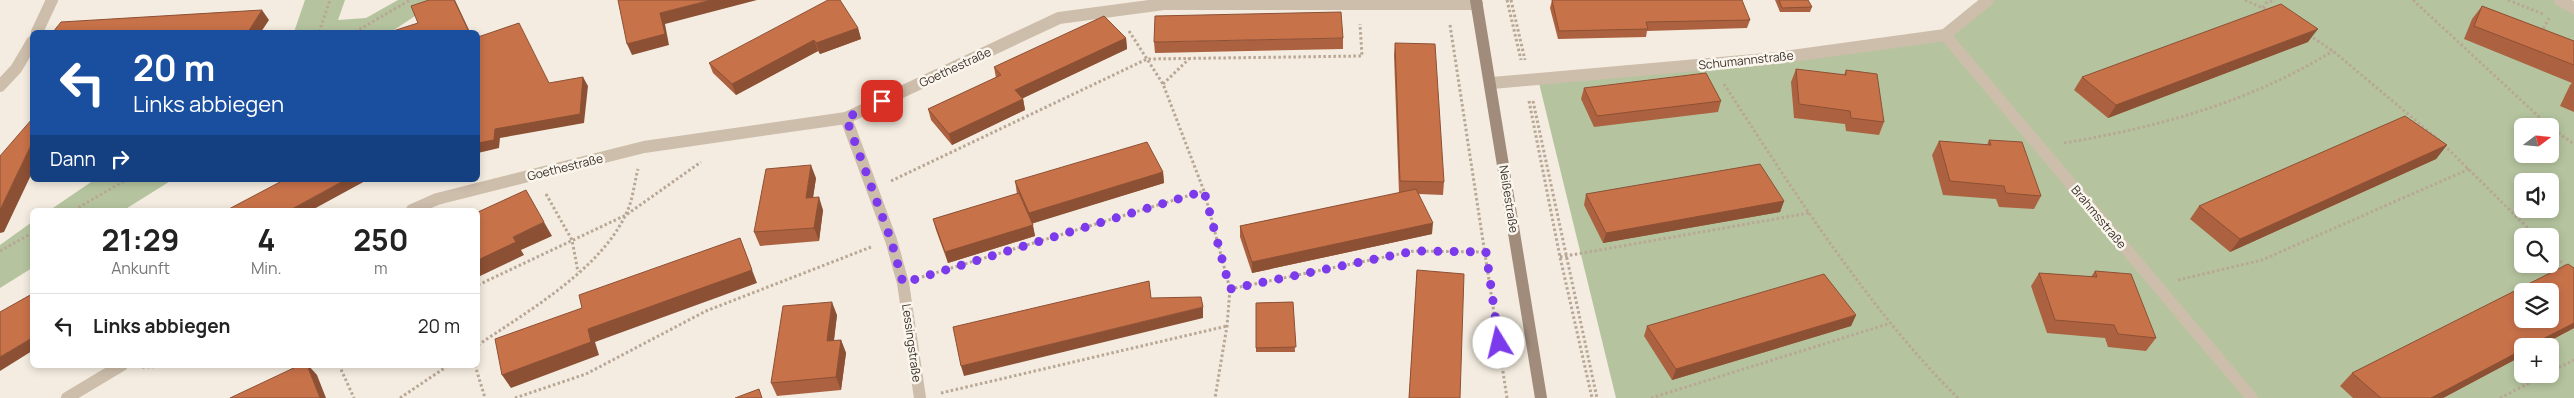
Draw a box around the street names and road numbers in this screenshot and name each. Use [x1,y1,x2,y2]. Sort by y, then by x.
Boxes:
street label: Goethestraße [916,43,994,91]
street label: Schumannstraße [1698,47,1794,73]
street label: Goethestraße [525,149,605,185]
street label: Neißestraße [1495,164,1523,234]
street label: Brahmsstraße [2067,182,2131,252]
street label: Lessingstraße [898,303,926,383]

